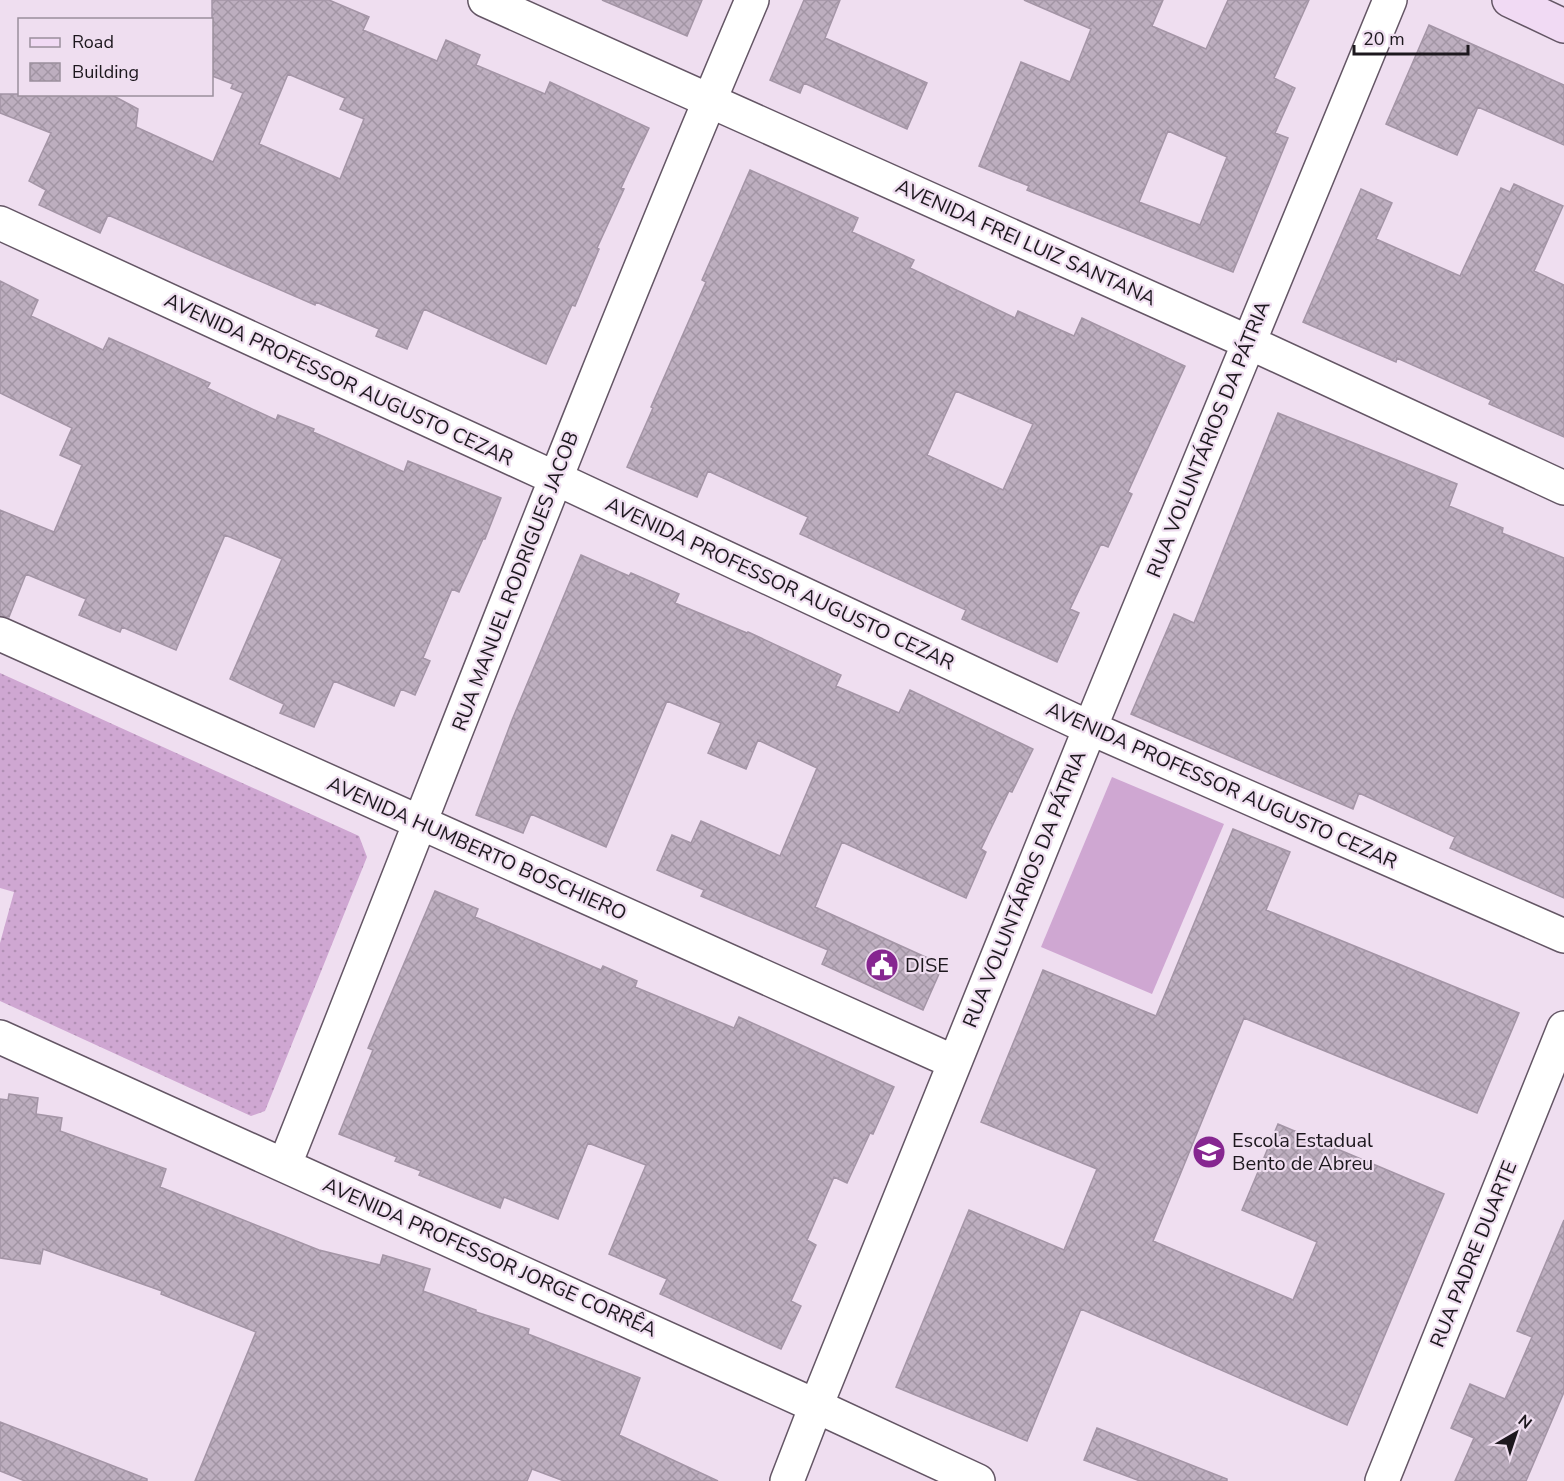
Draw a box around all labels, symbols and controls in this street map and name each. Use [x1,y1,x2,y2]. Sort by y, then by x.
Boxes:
legend [18,18,213,96]
scale bar [1354,18,1468,56]
text: 20 m [1363,27,1405,51]
text: Road [72,30,114,54]
text: Building [72,60,139,84]
street label: AVENIDA FREI LUIZ SANTANA [891,173,1161,312]
street label: AVENIDA PROFESSOR AUGUSTO CEZAR [160,287,517,472]
street label: RUA VOLUNTÁRIOS DA PÁTRIA [1140,296,1277,582]
street label: RUA MANUEL RODRIGUES JACOB [446,427,585,735]
street label: AVENIDA PROFESSOR AUGUSTO CEZAR [601,491,958,676]
street label: AVENIDA PROFESSOR AUGUSTO CEZAR [1042,695,1402,875]
street label: RUA VOLUNTÁRIOS DA PÁTRIA [956,746,1093,1032]
street label: AVENIDA HUMBERTO BOSCHIERO [323,770,631,927]
public building icon: DISE [864,947,900,983]
place label: DISE [905,952,949,979]
place label: Escola Estadual Bento de Abreu [1232,1127,1373,1177]
school or university icon: Escola Estadual Bento de Abreu [1191,1134,1227,1170]
street label: RUA PADRE DUARTE [1424,1157,1523,1351]
street label: AVENIDA PROFESSOR JORGE CORRÊA [319,1171,661,1344]
north arrow [1486,1403,1546,1463]
text: N [1513,1410,1536,1434]

